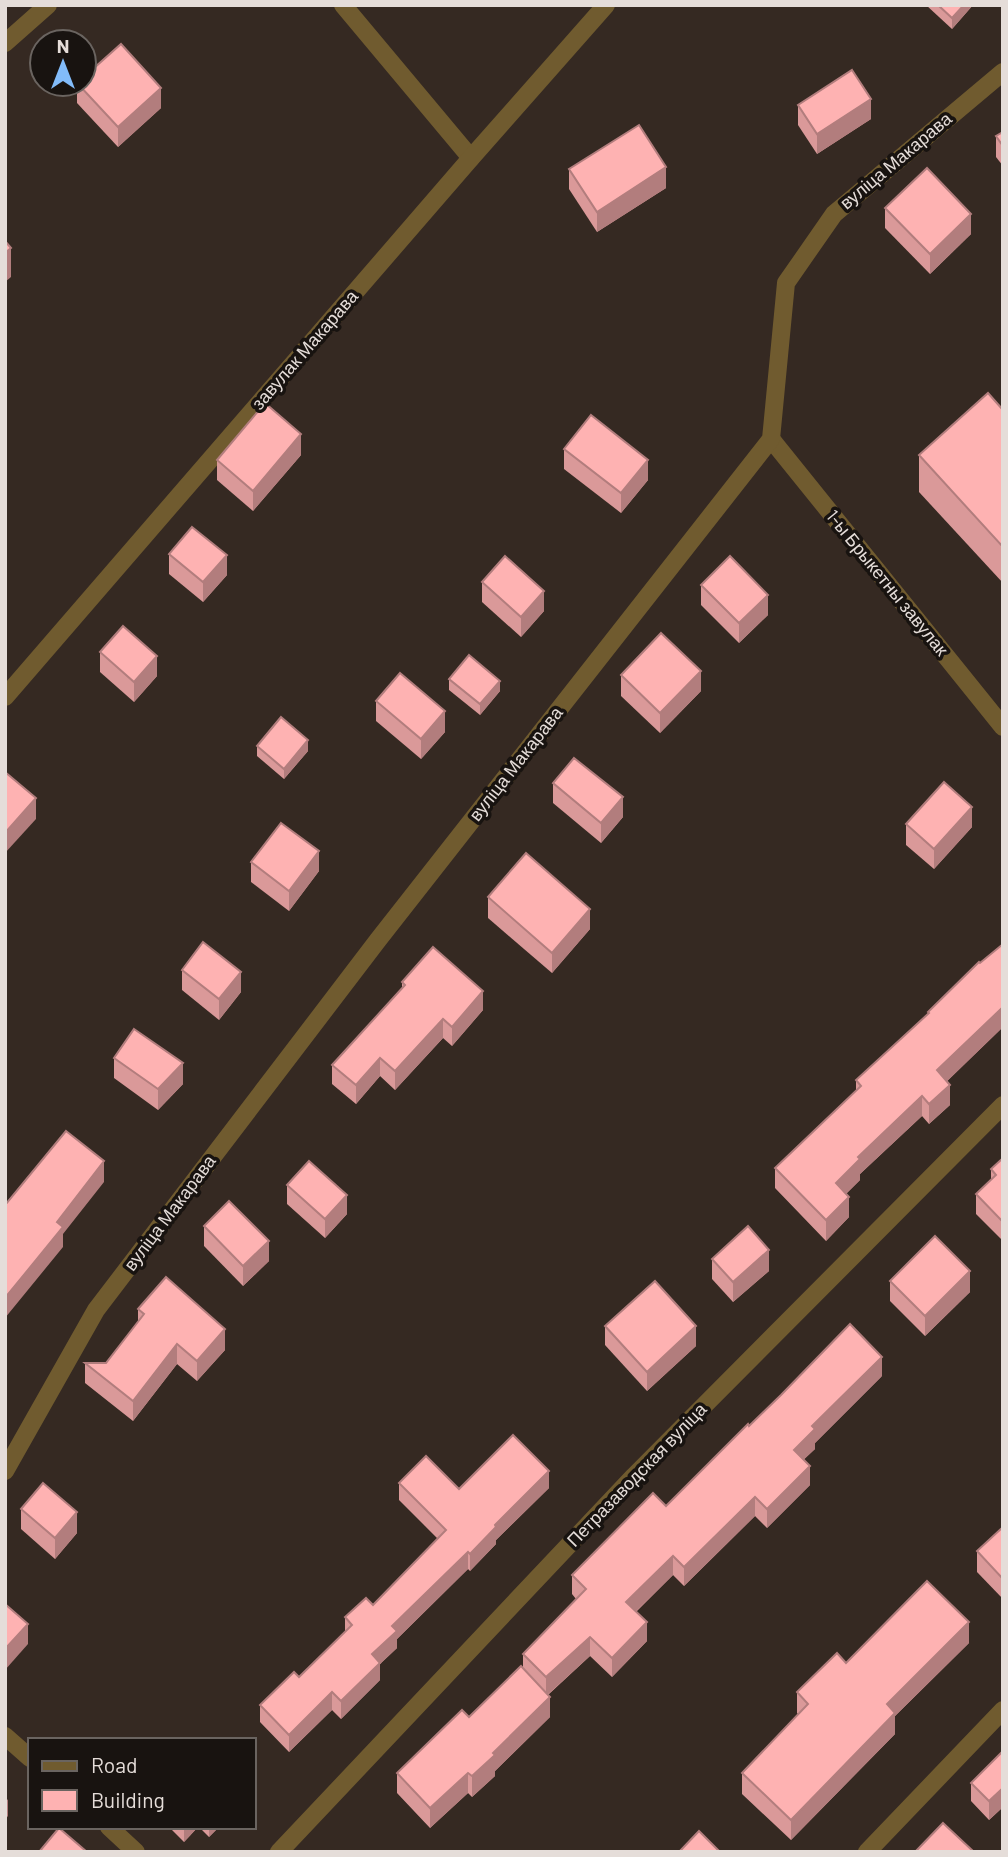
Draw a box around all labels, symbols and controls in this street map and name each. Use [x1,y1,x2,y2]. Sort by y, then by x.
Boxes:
north arrow [28,28,98,98]
text: N [57,34,69,57]
street label: вуліца Макарава [835,106,956,213]
street label: завулак Макарава [246,284,363,414]
street label: 1-ы Брыкетны завулак [822,505,953,660]
street label: вуліца Макарава [464,701,567,825]
street label: вуліца Макарава [119,1149,220,1275]
street label: Петразаводская вуліца [562,1397,711,1551]
legend [28,1738,256,1829]
text: Road [91,1752,137,1777]
text: Building [91,1787,165,1812]

